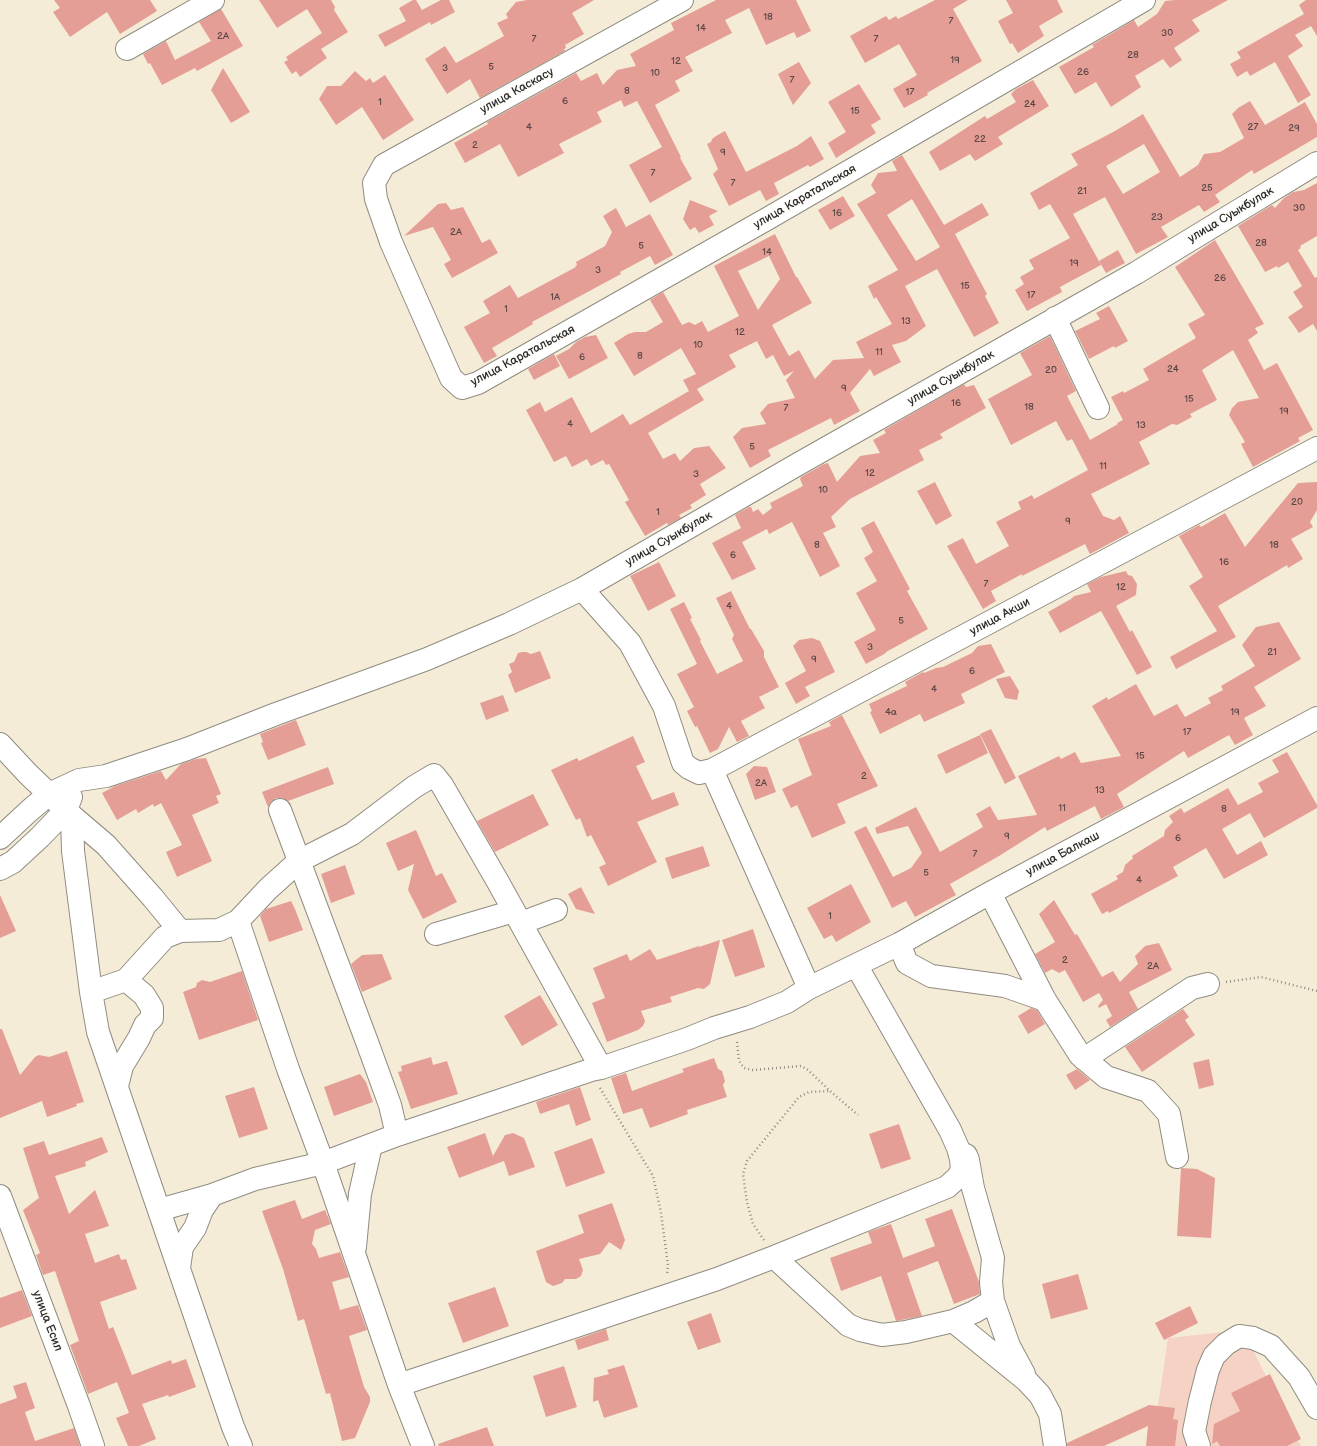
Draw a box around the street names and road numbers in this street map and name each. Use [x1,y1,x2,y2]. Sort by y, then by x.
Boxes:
street label: улица Каскасу [478,65,556,117]
street label: улица Каратальская [751,162,859,232]
street label: улица Суыкбулак [1185,184,1277,246]
street label: улица Каратальская [468,322,578,390]
street label: улица Суыкбулак [905,347,997,409]
street label: улица Суыкбулак [623,508,715,570]
street label: улица Акши [967,595,1033,639]
street label: улица Балкаш [1024,829,1102,879]
street label: улица Есил [29,1289,65,1353]

